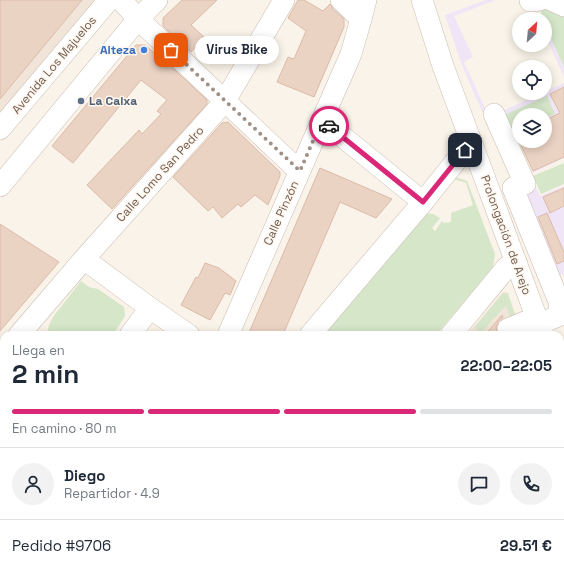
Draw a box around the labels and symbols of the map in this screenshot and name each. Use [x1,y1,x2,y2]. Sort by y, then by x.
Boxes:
north arrow [512,12,552,52]
street label: Avenida Los Majuelos [8,13,100,117]
pin [154,33,188,67]
callout: Virus Bike [195,36,279,64]
place label: Alteza [100,42,136,58]
marker: Alteza [139,45,149,55]
place label: La Caixa [89,93,137,109]
marker: La Caixa [76,96,86,106]
courier [309,106,349,146]
street label: Calle Lomo San Pedro [113,123,207,225]
pin [448,133,482,167]
street label: Prolongación de Arejo [477,173,535,297]
street label: Calle Pinzón [260,178,302,248]

